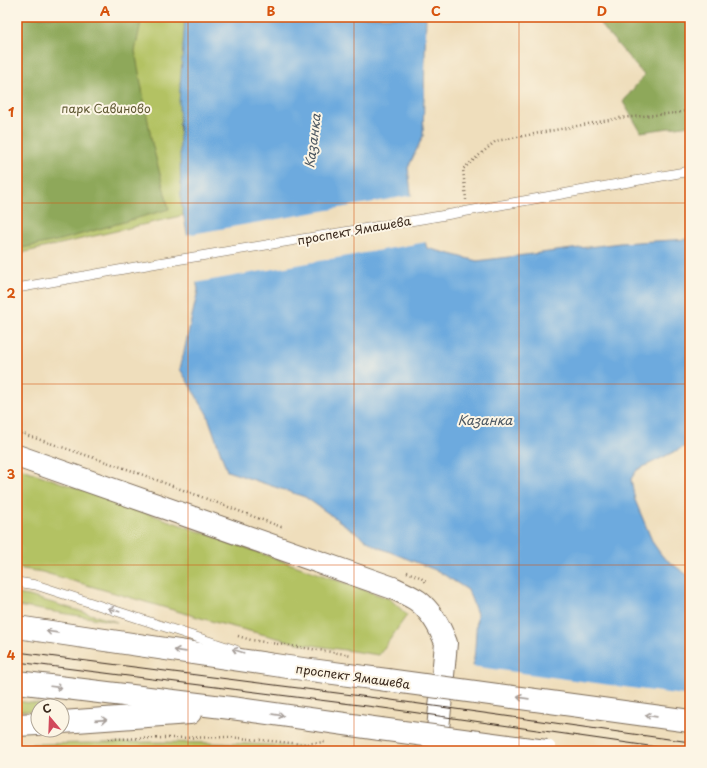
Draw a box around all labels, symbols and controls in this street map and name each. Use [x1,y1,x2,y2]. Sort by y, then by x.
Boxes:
text: A [100,1,110,20]
text: B [267,1,276,20]
text: C [431,1,441,20]
text: D [597,1,607,20]
park label: парк Савиново [61,99,151,117]
text: 1 [8,102,14,121]
water label: Казанка [299,112,325,169]
street label: проспект Ямашева [296,211,413,249]
text: 2 [6,283,16,302]
water label: Казанка [458,410,513,429]
text: 3 [7,464,16,483]
one-way arrow [109,606,121,614]
one-way arrow [46,628,59,636]
text: 4 [7,645,16,664]
one-way arrow [174,647,187,655]
one-way arrow [231,647,244,654]
street label: проспект Ямашева [295,659,412,693]
one-way arrow [49,683,62,691]
one-way arrow [516,695,529,702]
north arrow [30,698,70,738]
text: С [40,699,53,717]
one-way arrow [271,711,284,719]
one-way arrow [645,712,658,720]
one-way arrow [94,716,107,723]

